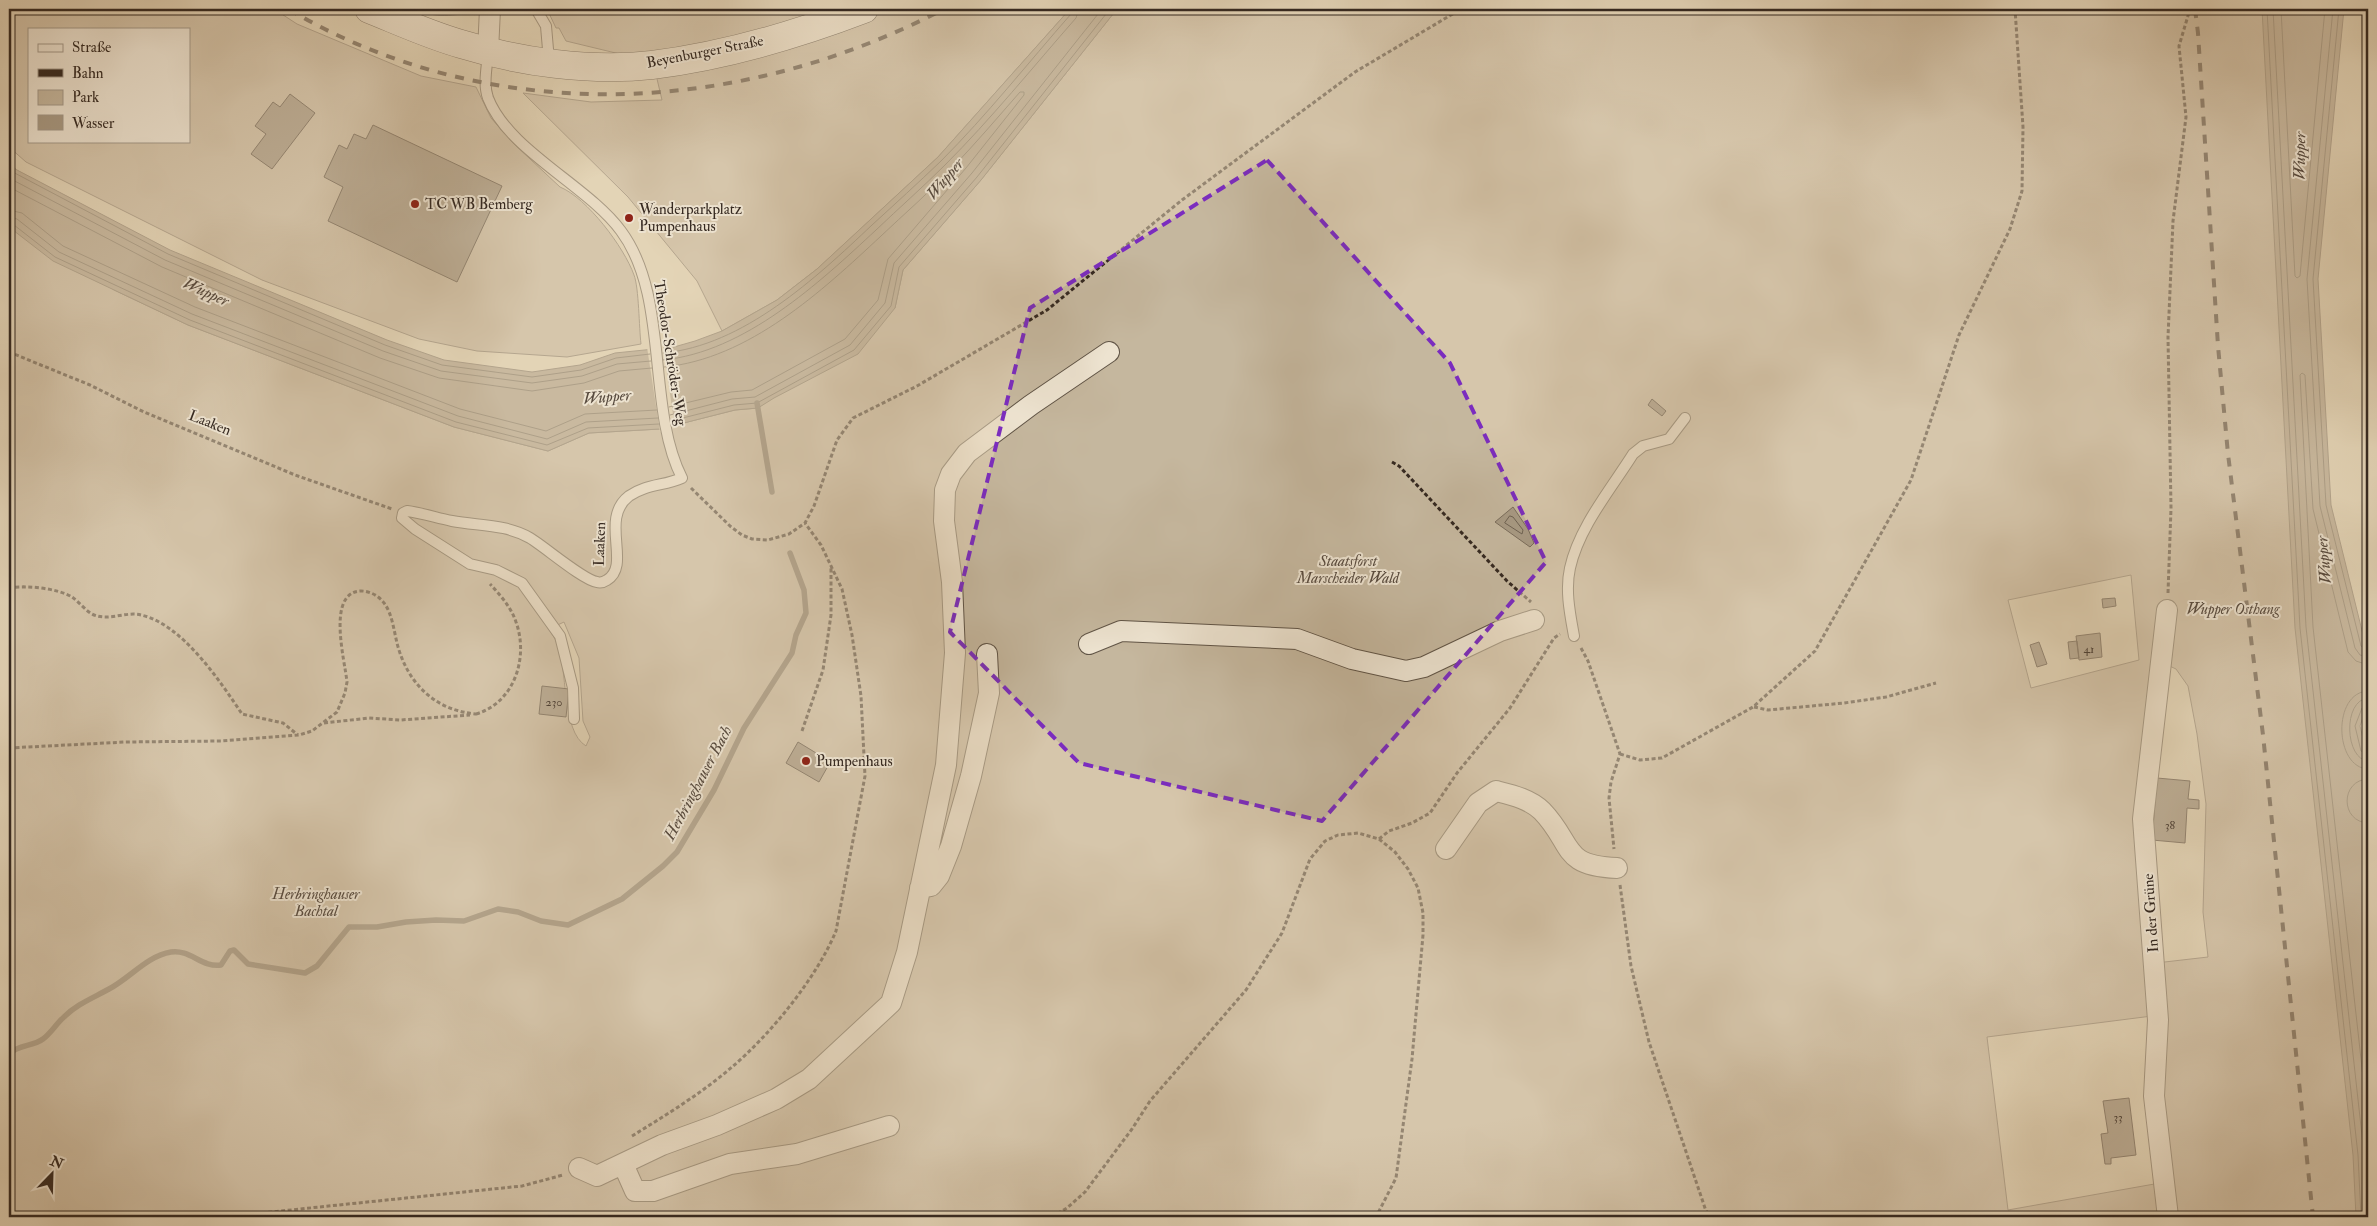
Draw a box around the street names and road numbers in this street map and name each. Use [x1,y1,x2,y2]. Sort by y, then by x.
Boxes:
street label: Beyenburger Straße [645,31,765,73]
street label: Theodor-Schröder-Weg [649,279,691,428]
street label: Laaken [186,406,234,440]
street label: Laaken [590,521,610,566]
street label: In der Grüne [2139,873,2163,953]

